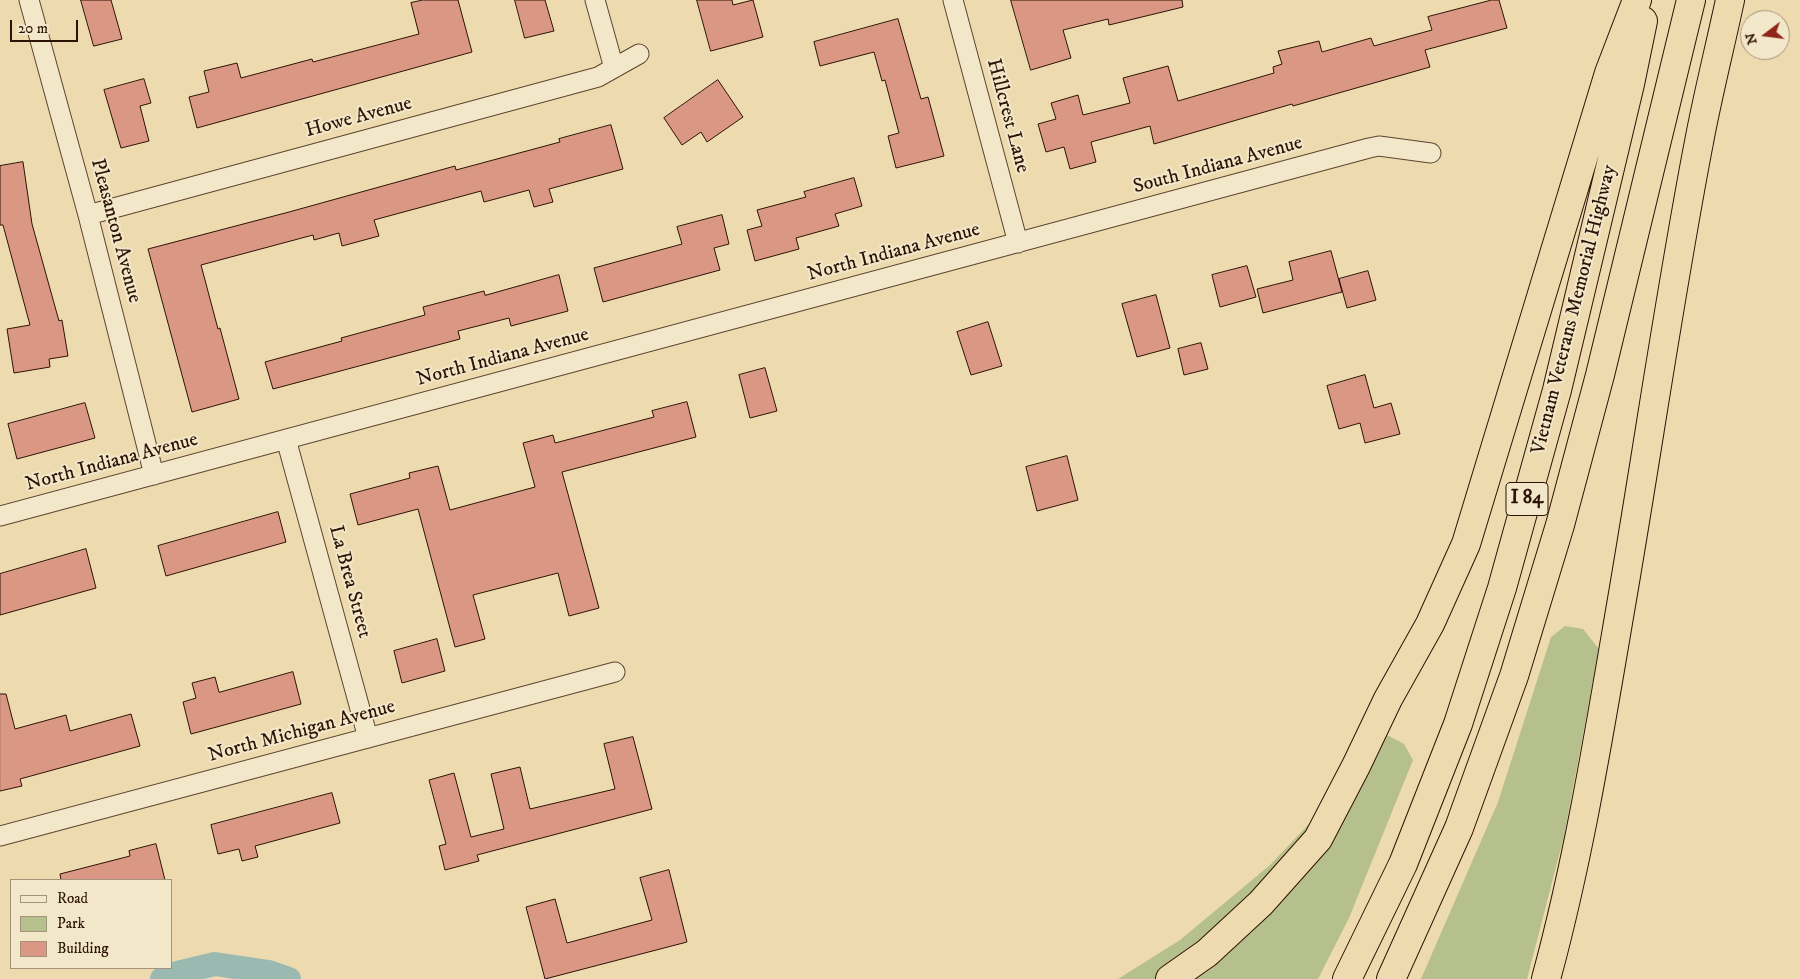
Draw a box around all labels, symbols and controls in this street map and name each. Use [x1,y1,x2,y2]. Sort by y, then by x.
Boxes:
scale bar [12,10,80,42]
north arrow [1740,10,1790,60]
text: 20 m [18,19,48,38]
text: N [1741,31,1762,47]
street label: Hillcrest Lane [980,56,1034,176]
street label: Howe Avenue [303,92,415,144]
street label: South Indiana Avenue [1131,132,1305,200]
street label: Pleasanton Avenue [84,156,146,306]
street label: Vietnam Veterans Memorial Highway [1527,163,1623,457]
street label: North Indiana Avenue [805,218,983,288]
street label: North Indiana Avenue [414,323,592,393]
street label: North Indiana Avenue [23,428,201,498]
road number: I 84 [1506,482,1548,516]
street label: La Brea Street [322,523,376,641]
street label: North Michigan Avenue [206,695,398,769]
legend [10,879,172,969]
text: Road [57,889,88,908]
text: Park [57,914,85,933]
text: Building [57,939,109,958]

